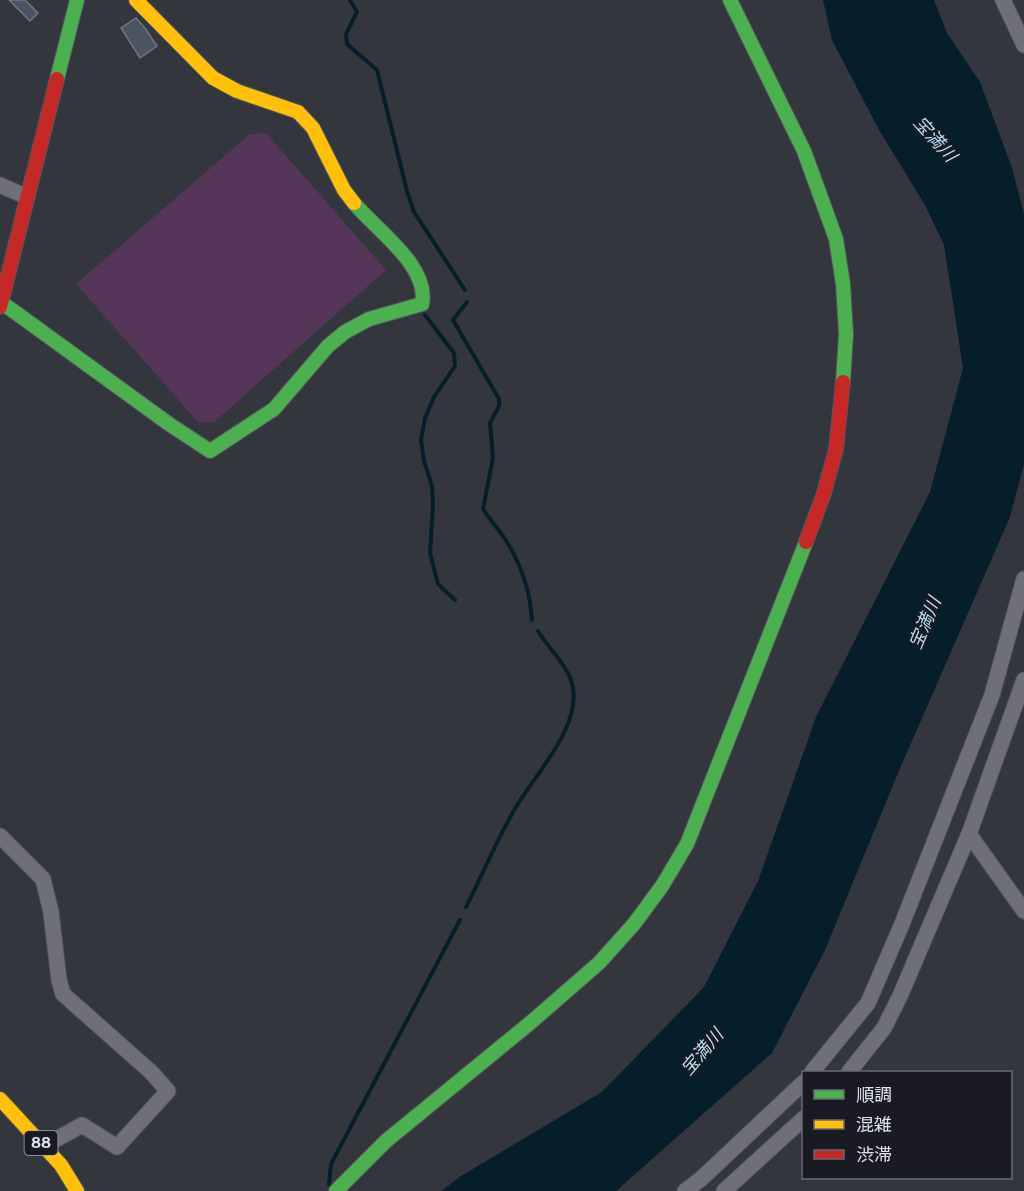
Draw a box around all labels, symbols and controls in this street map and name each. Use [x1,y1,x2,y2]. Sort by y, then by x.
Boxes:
water label: 宝満川 [910,112,963,167]
water label: 宝満川 [904,592,946,652]
water label: 宝満川 [676,1023,728,1079]
legend [802,1071,1012,1179]
text: 順調 [856,1084,892,1105]
text: 混雑 [856,1114,892,1135]
road number: 88 [24,1131,57,1155]
text: 渋滞 [856,1144,892,1165]

